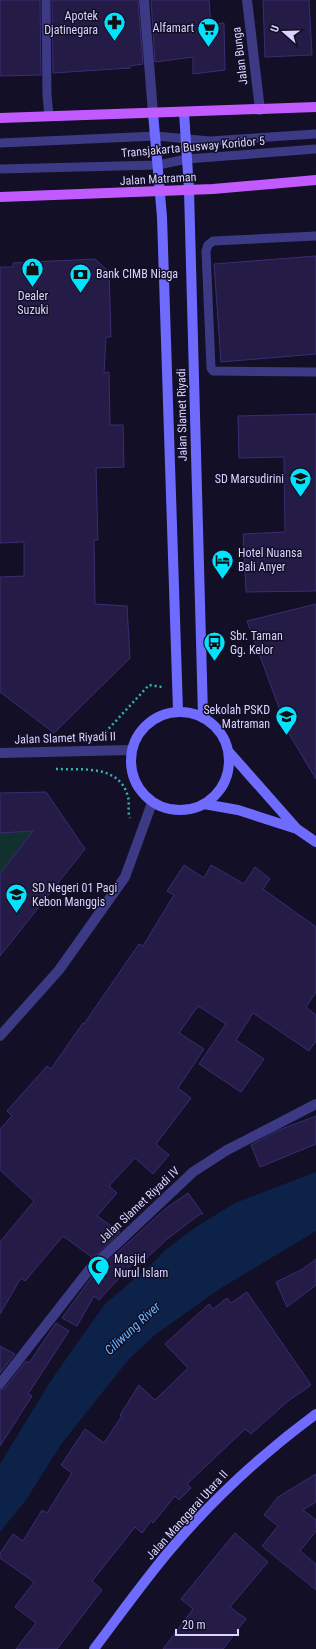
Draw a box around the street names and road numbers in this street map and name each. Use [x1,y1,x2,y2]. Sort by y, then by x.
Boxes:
street label: Jalan Bunga [229,26,251,86]
street label: Transjakarta Busway Koridor 5 [121,134,265,160]
street label: Jalan Matraman [119,170,197,188]
street label: Jalan Slamet Riyadi [174,368,190,462]
street label: Jalan Slamet Riyadi II [14,729,116,747]
street label: Jalan Slamet Riyadi IV [96,1164,182,1246]
street label: Jalan Manggarai Utara II [143,1467,231,1563]

